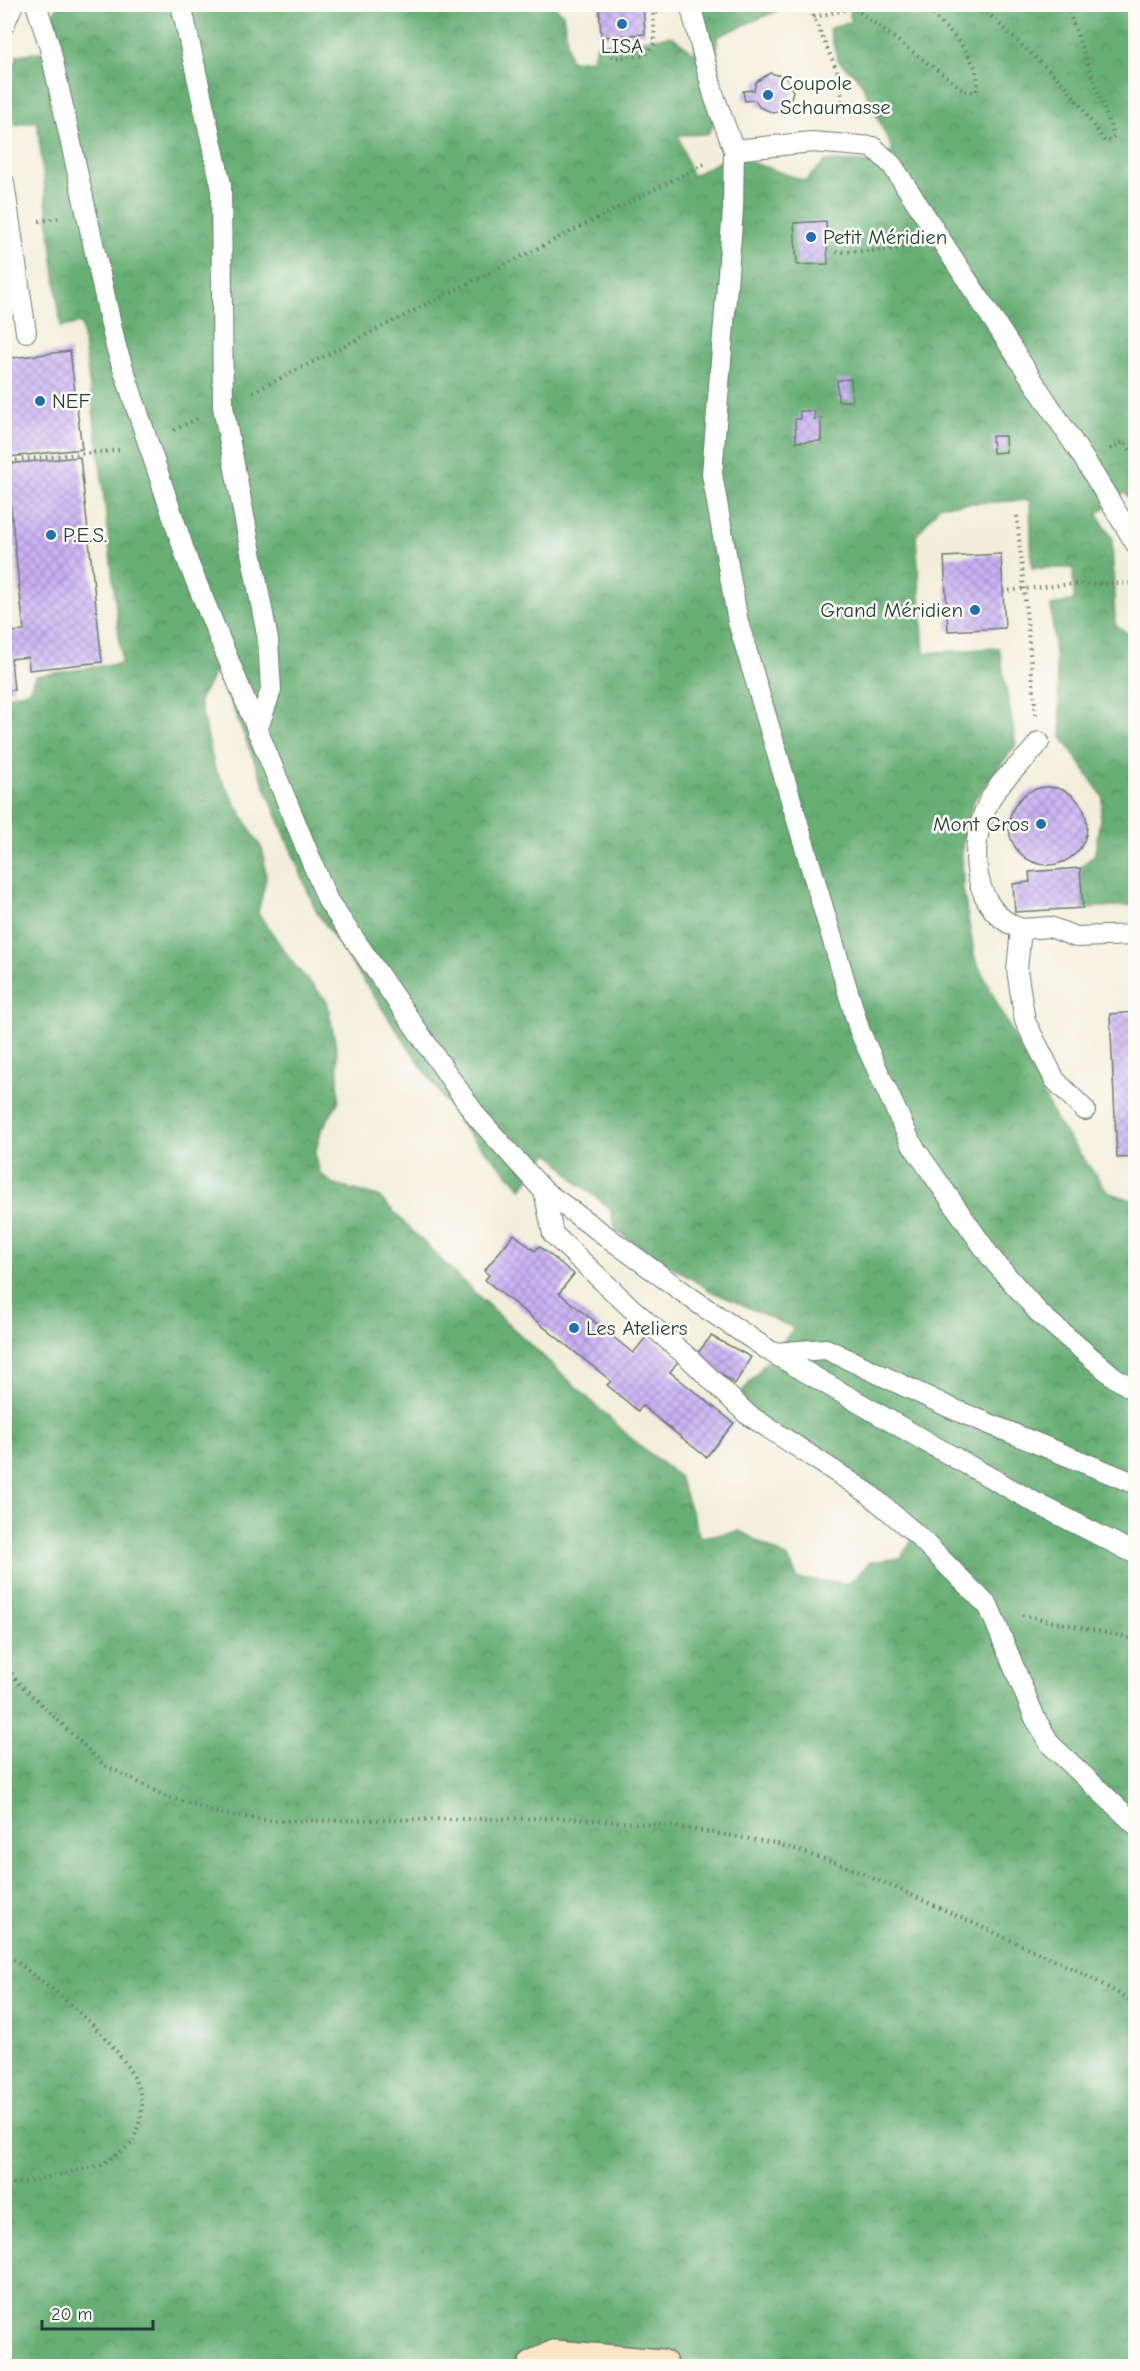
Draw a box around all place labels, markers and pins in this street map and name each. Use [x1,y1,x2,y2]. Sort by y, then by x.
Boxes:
marker: LISA [615,17,629,31]
place label: LISA [601,34,643,58]
place label: Coupole Schaumasse [780,71,891,119]
marker: Coupole Schaumasse [761,88,775,102]
place label: Petit Méridien [823,225,947,249]
marker: Petit Méridien [804,230,818,244]
place label: NEF [52,389,91,413]
marker: NEF [33,394,47,408]
place label: P.E.S. [63,523,107,547]
marker: P.E.S. [44,528,58,542]
place label: Grand Méridien [820,598,963,622]
marker: Grand Méridien [968,603,982,617]
place label: Mont Gros [933,812,1029,836]
marker: Mont Gros [1034,817,1048,831]
place label: Les Ateliers [586,1316,688,1340]
marker: Les Ateliers [567,1321,581,1335]

